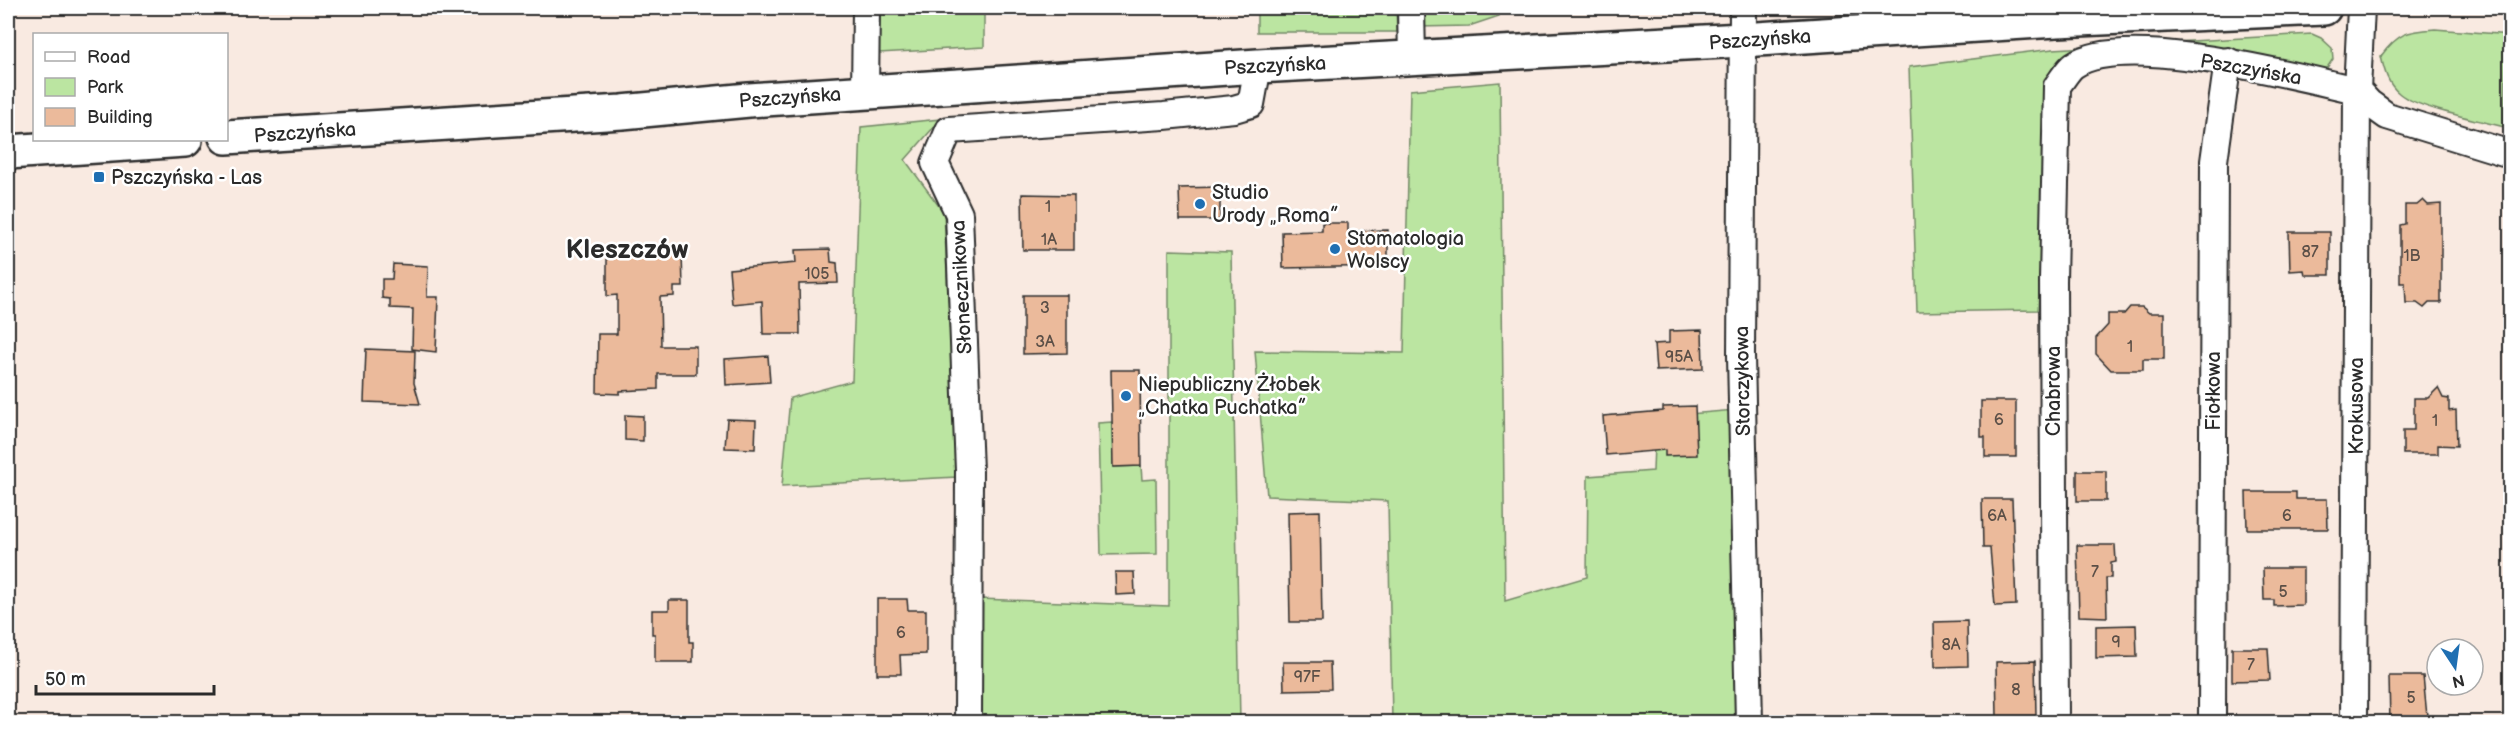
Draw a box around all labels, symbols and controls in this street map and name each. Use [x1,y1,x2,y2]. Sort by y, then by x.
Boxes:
street label: Pszczyńska [1708,24,1812,56]
legend [33,33,228,141]
text: Road [87,47,131,68]
street label: Pszczyńska [2198,49,2303,91]
street label: Pszczyńska [1223,51,1327,81]
text: Park [87,77,123,98]
street label: Pszczyńska [738,82,842,114]
text: Building [87,107,153,128]
street label: Pszczyńska [253,117,357,149]
place label: Pszczyńska - Las [111,166,262,190]
marker: Pszczyńska - Las [92,170,106,184]
place label: Studio Urody „Roma” [1212,181,1338,228]
marker: Studio Urody „Roma” [1193,197,1207,211]
house number: 1 [1045,198,1051,217]
street label: Słonecznikowa [947,219,977,355]
place label: Stomatologia Wolscy [1347,227,1464,274]
house number: 1A [1041,231,1057,250]
district label: Kleszczów [566,235,688,266]
marker: Stomatologia Wolscy [1328,242,1342,256]
house number: 87 [2301,243,2319,262]
house number: 1B [2403,247,2421,266]
house number: 105 [805,265,829,284]
house number: 3 [1040,299,1050,318]
street label: Storczykowa [1730,326,1756,436]
house number: 3A [1035,333,1055,352]
house number: 1 [2127,338,2133,357]
street label: Chabrowa [2042,346,2066,436]
house number: 95A [1665,348,1693,367]
street label: Fiołkowa [2202,351,2226,431]
street label: Krokusowa [2345,357,2369,455]
place label: Niepubliczny Żłobek „Chatka Puchatka” [1138,372,1320,420]
marker: Niepubliczny Żłobek „Chatka Puchatka” [1119,389,1133,403]
house number: 6 [1994,411,2004,430]
house number: 1 [2432,412,2438,431]
house number: 6A [1987,507,2007,526]
house number: 6 [2282,507,2292,526]
house number: 7 [2091,563,2099,582]
house number: 5 [2278,583,2288,602]
house number: 6 [896,624,906,643]
house number: 9 [2111,633,2121,652]
house number: 8A [1941,636,1961,655]
north arrow [2425,637,2485,697]
house number: 7 [2247,656,2255,675]
scale bar [36,658,214,696]
house number: 97F [1294,668,1321,687]
text: 50 m [45,669,86,690]
text: N [2450,670,2466,691]
house number: 8 [2011,681,2021,700]
house number: 5 [2406,689,2416,708]

